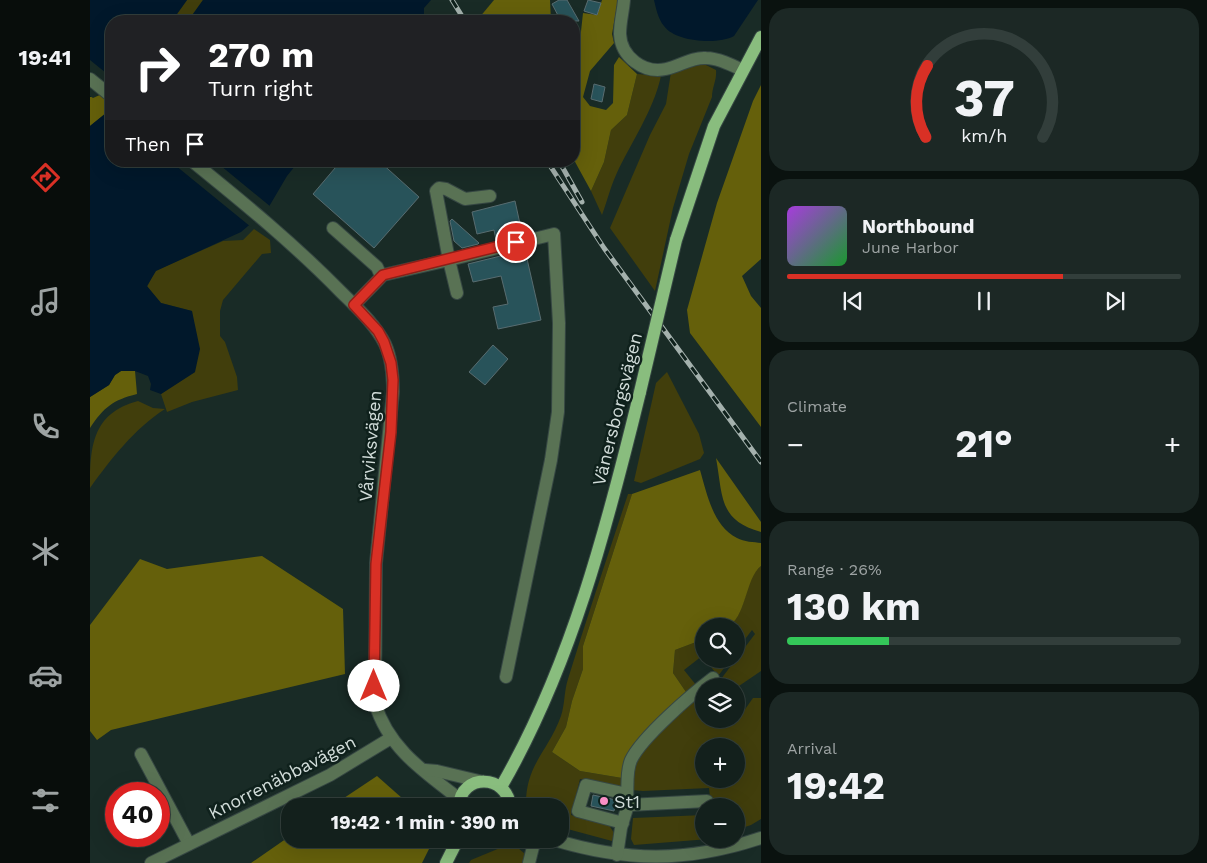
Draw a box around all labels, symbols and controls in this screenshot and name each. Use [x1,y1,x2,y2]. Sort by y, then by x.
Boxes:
text: 270 m [208,34,314,76]
icon: right [125,35,190,100]
text: 19:41 [19,45,71,70]
text: 37 [954,68,1015,129]
text: Turn right [208,76,313,101]
text: km/h [961,125,1007,146]
icon: arrive [181,130,209,158]
text: Then [125,133,171,156]
icon: directions [28,160,63,195]
text: Northbound [862,215,974,238]
pin [495,221,537,263]
icon: arrive [502,228,530,256]
text: June Harbor [862,238,959,257]
icon: music [28,284,63,319]
icon: previous [839,287,867,315]
icon: pause [970,287,998,315]
icon: next [1101,287,1129,315]
street label: Vänersborgsvägen [588,330,646,488]
street label: Vårviksvägen [355,389,385,503]
text: Climate [787,397,847,416]
icon: phone [28,409,63,444]
text: 21° [955,422,1013,466]
text: − [787,428,804,461]
text: + [1164,428,1181,461]
icon: climate [28,534,63,569]
text: Range · 26% [787,560,882,579]
text: 130 km [787,585,921,629]
map controls [695,618,745,848]
button: search [695,618,745,668]
icon: car [28,658,63,693]
position arrow [347,659,399,711]
button: layers [695,678,745,728]
street label: Knorrenäbbavägen [205,731,359,823]
button: + [695,738,745,788]
text: Arrival [787,739,837,758]
text: 19:42 [787,764,885,808]
speed limit sign: 40 [105,782,170,847]
icon: filters [28,783,63,818]
place label: St1 [614,791,640,812]
marker: St1 [598,795,610,807]
button: − [695,798,745,848]
text: 19:42 · 1 min · 390 m [331,811,519,834]

